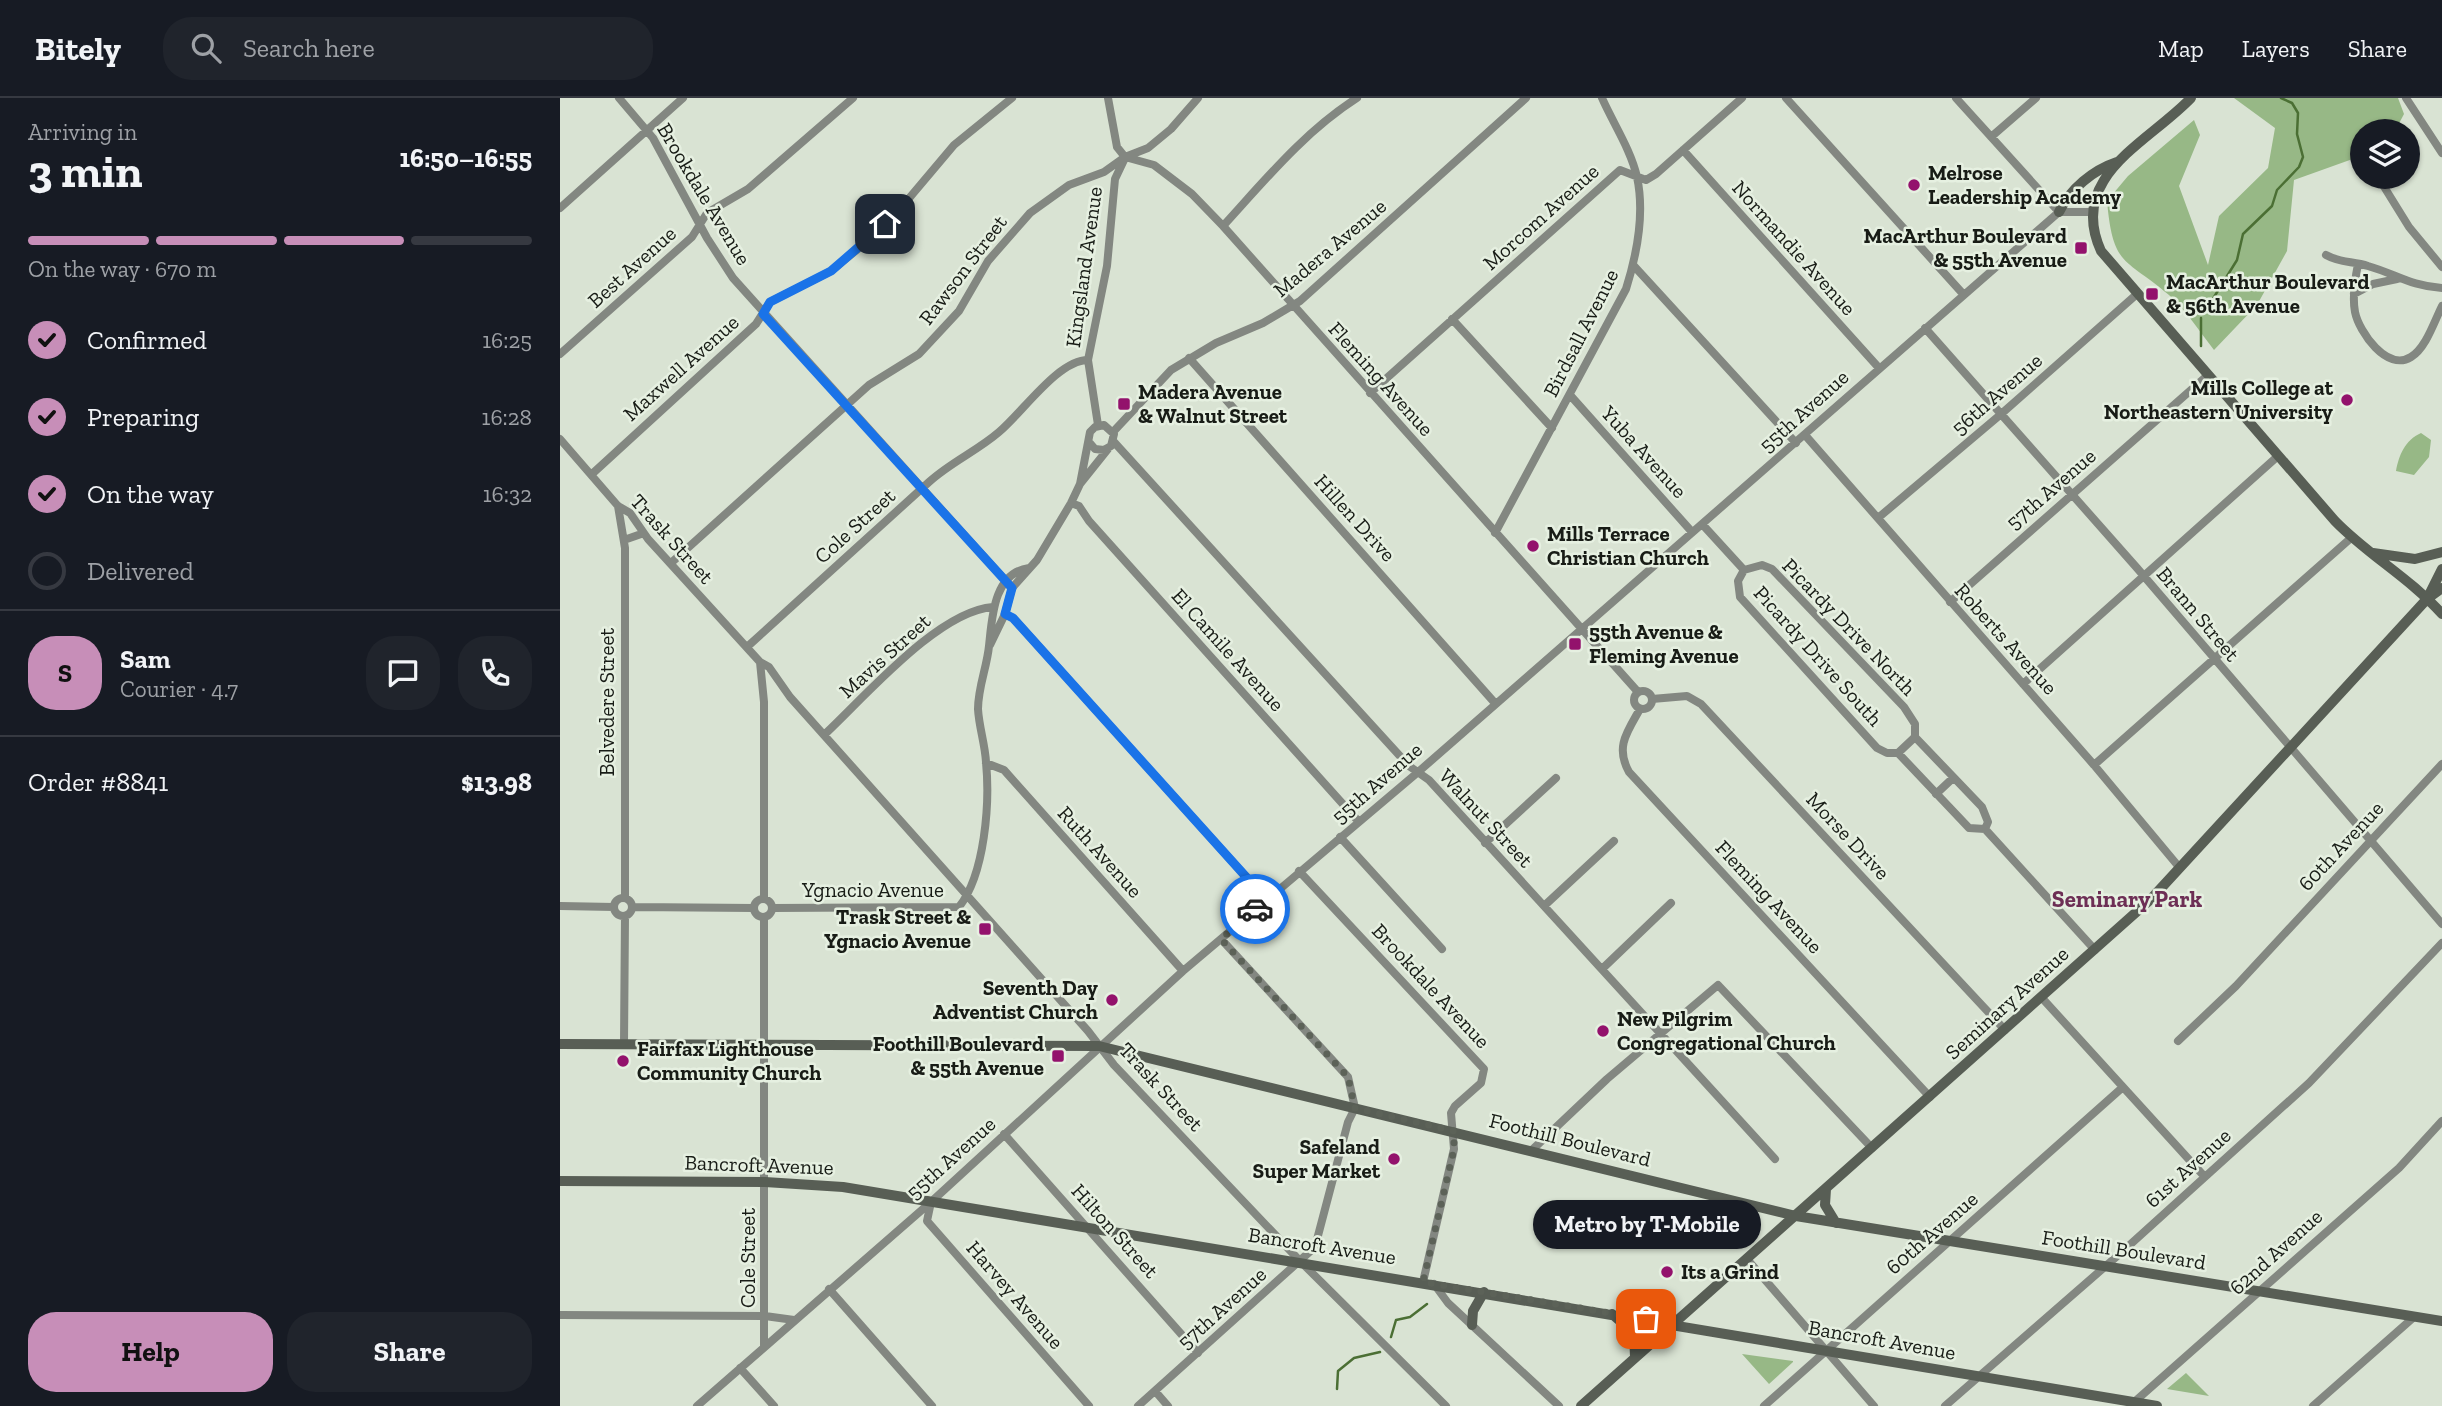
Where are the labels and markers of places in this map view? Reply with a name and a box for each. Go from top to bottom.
place label: Melrose Leadership Academy [1928,160,2121,209]
marker: Melrose Leadership Academy [1906,177,1922,193]
pin [855,194,915,254]
place label: MacArthur Boulevard & 55th Avenue [1864,223,2067,272]
marker: MacArthur Boulevard & 55th Avenue [2073,240,2089,256]
place label: MacArthur Boulevard & 56th Avenue [2166,269,2369,318]
marker: MacArthur Boulevard & 56th Avenue [2144,286,2160,302]
place label: Mills College at Northeastern University [2104,375,2334,424]
place label: Madera Avenue & Walnut Street [1138,379,1288,428]
marker: Mills College at Northeastern University [2339,392,2355,408]
marker: Madera Avenue & Walnut Street [1116,396,1132,412]
place label: Mills Terrace Christian Church [1547,521,1709,570]
marker: Mills Terrace Christian Church [1525,538,1541,554]
place label: 55th Avenue & Fleming Avenue [1589,619,1739,668]
marker: 55th Avenue & Fleming Avenue [1567,636,1583,652]
place label: Trask Street & Ygnacio Avenue [824,904,971,953]
marker: Trask Street & Ygnacio Avenue [977,921,993,937]
place label: Seventh Day Adventist Church [933,975,1098,1024]
marker: Seventh Day Adventist Church [1104,992,1120,1008]
place label: New Pilgrim Congregational Church [1617,1006,1836,1055]
marker: New Pilgrim Congregational Church [1595,1023,1611,1039]
place label: Foothill Boulevard & 55th Avenue [873,1031,1044,1080]
place label: Fairfax Lighthouse Community Church [637,1036,821,1085]
marker: Foothill Boulevard & 55th Avenue [1050,1048,1066,1064]
marker: Fairfax Lighthouse Community Church [615,1053,631,1069]
place label: Safeland Super Market [1253,1134,1381,1183]
marker: Safeland Super Market [1386,1151,1402,1167]
callout: Metro by T-Mobile [1532,1200,1760,1249]
place label: Its a Grind [1681,1259,1779,1284]
marker: Its a Grind [1659,1264,1675,1280]
pin [1616,1289,1676,1349]

